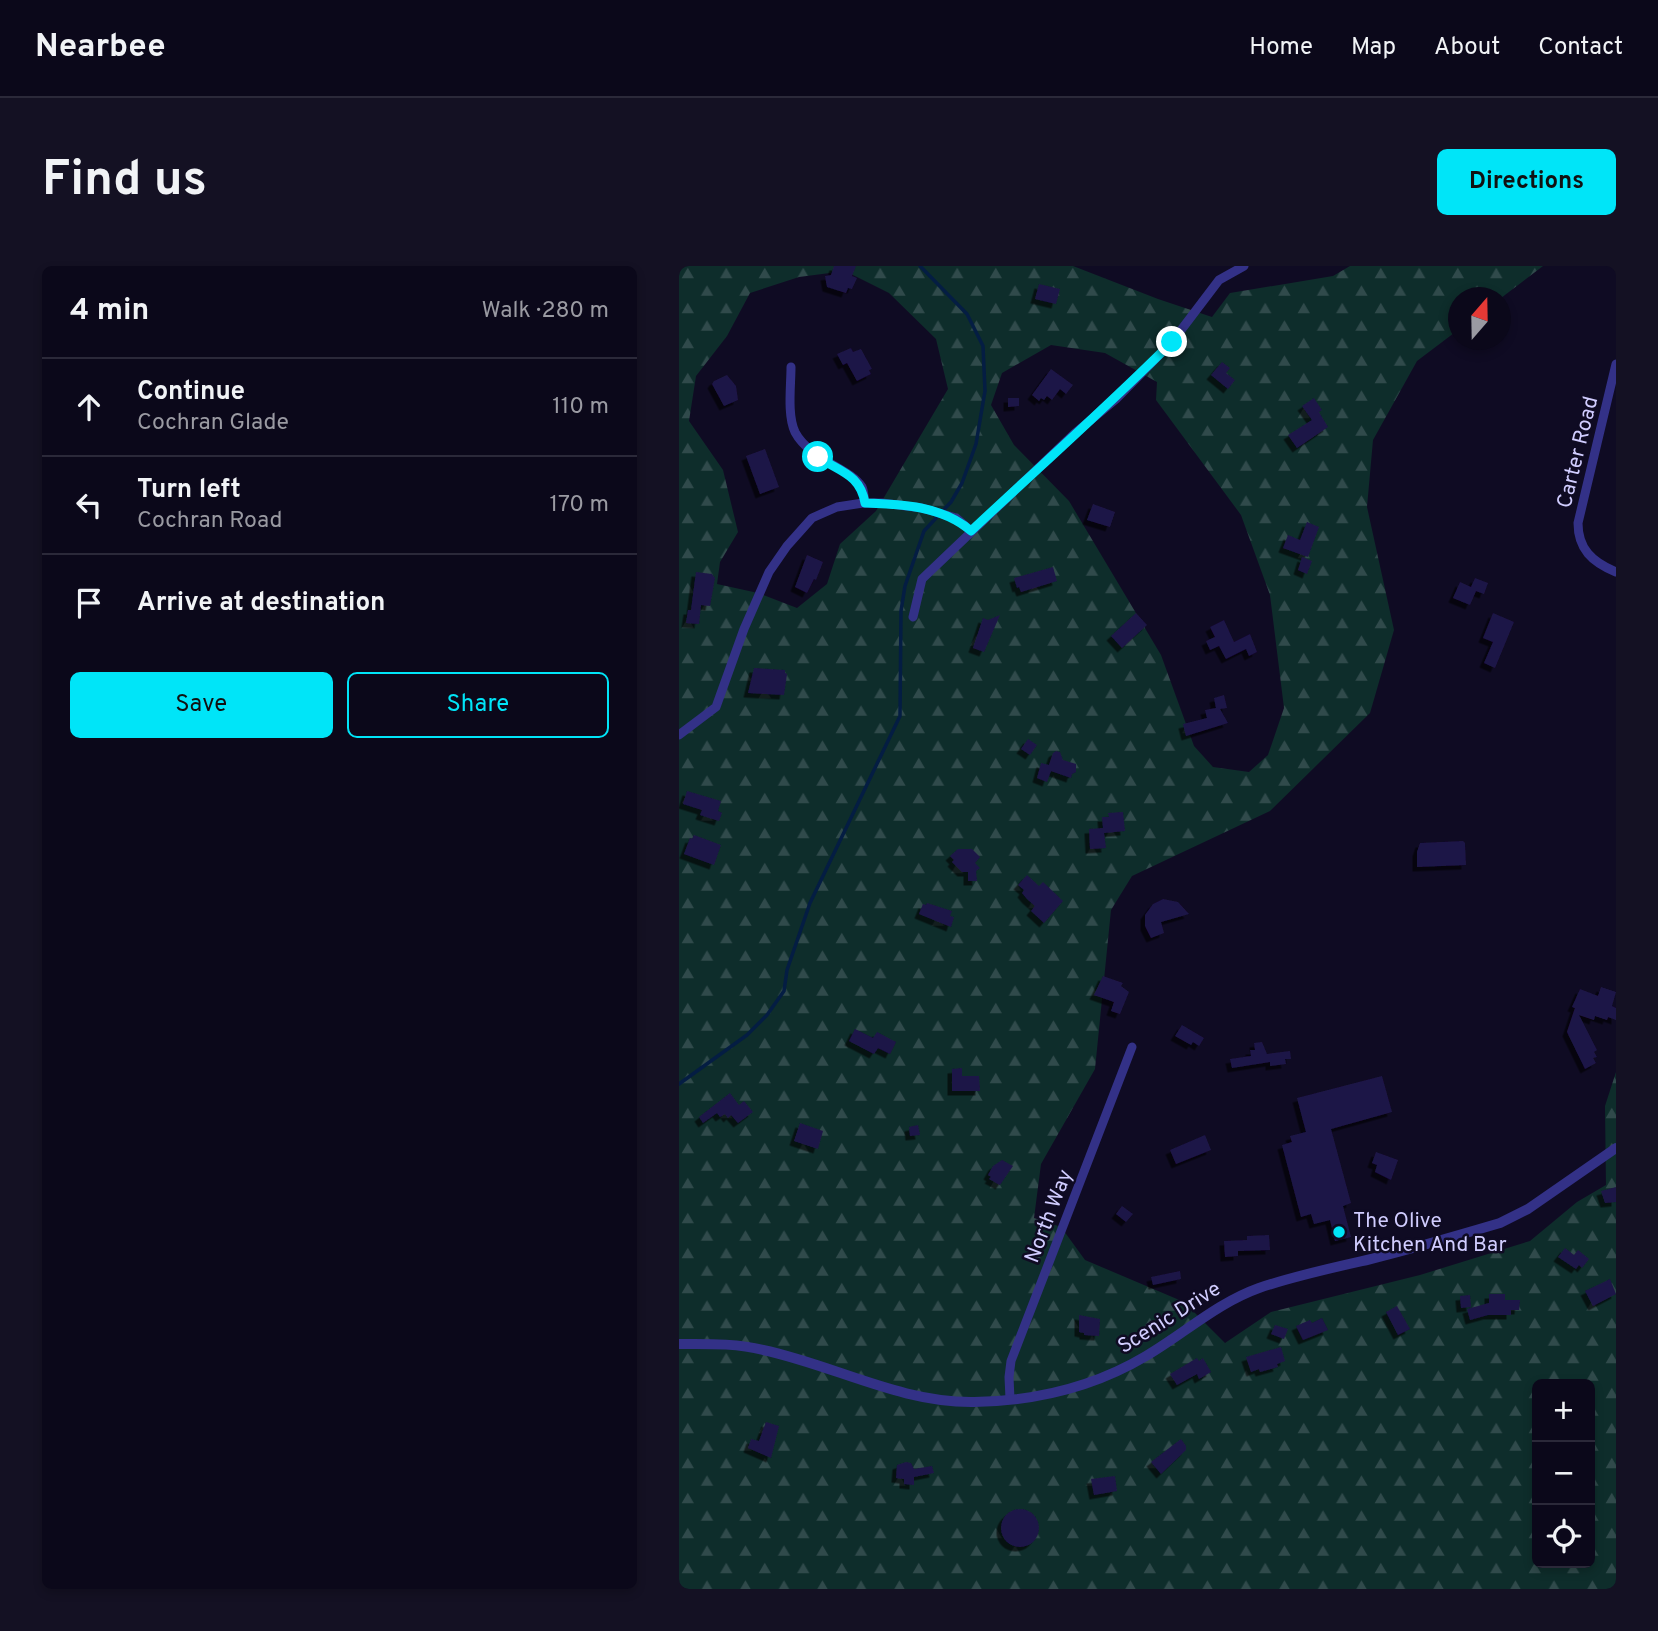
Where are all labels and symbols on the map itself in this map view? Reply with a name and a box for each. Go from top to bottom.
north arrow [1448,287,1511,350]
route end [1156,326,1187,357]
street label: Carter Road [1552,394,1605,511]
route start [802,441,833,472]
street label: North Way [1019,1166,1080,1267]
place label: The Olive Kitchen And Bar [1353,1208,1507,1259]
marker: The Olive Kitchen And Bar [1331,1224,1347,1240]
street label: Scenic Drive [1113,1276,1226,1361]

